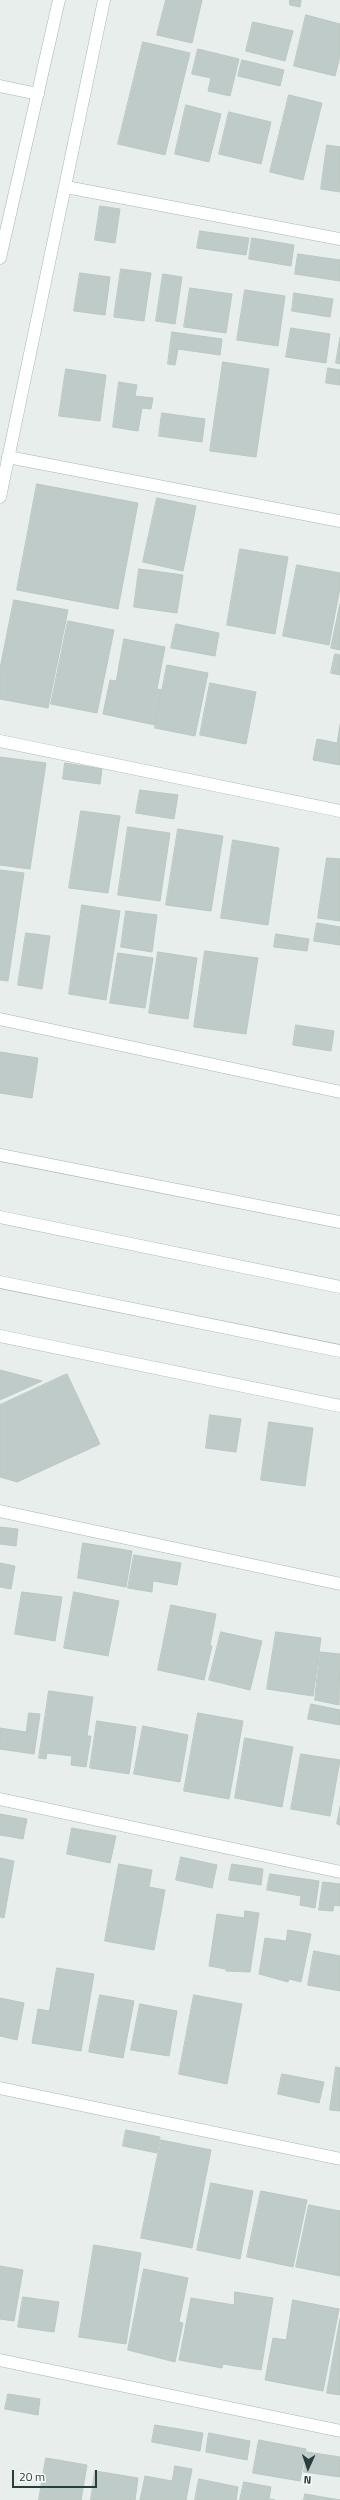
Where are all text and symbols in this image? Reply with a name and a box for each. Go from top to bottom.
north arrow [288,2448,328,2488]
scale bar [14,2462,99,2488]
text: 20 m [19,2467,45,2486]
text: N [303,2472,312,2488]

